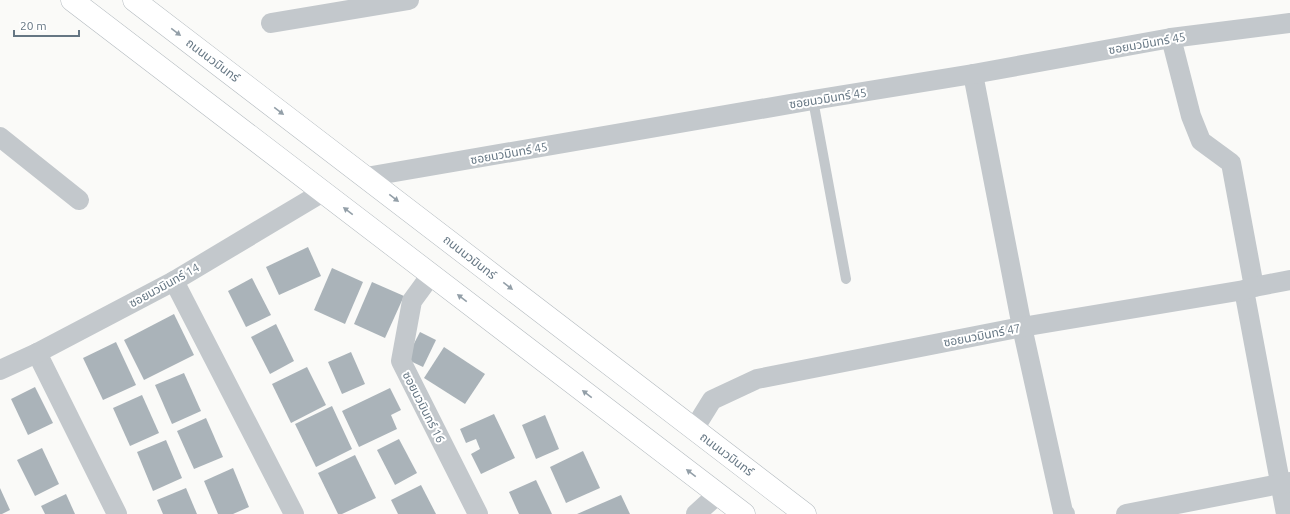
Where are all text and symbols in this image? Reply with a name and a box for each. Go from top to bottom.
scale bar [14,12,79,38]
text: 20 m [20,19,47,32]
one-way arrow [171,28,182,36]
street label: ซอยนวมินทร์ 45 [1107,30,1187,56]
street label: ถนนนวมินทร์ [184,36,243,85]
street label: ซอยนวมินทร์ 45 [788,85,868,111]
one-way arrow [274,107,285,115]
street label: ซอยนวมินทร์ 45 [469,140,549,166]
one-way arrow [388,194,399,203]
one-way arrow [342,207,353,215]
street label: ถนนนวมินทร์ [441,232,499,282]
street label: ซอยนวมินทร์ 14 [127,260,202,310]
one-way arrow [502,282,513,290]
one-way arrow [456,294,467,303]
street label: ซอยนวมินทร์ 47 [942,321,1022,349]
street label: ซอยนวมินทร์ 16 [400,369,448,445]
one-way arrow [582,390,593,399]
street label: ถนนนวมินทร์ [698,430,757,479]
one-way arrow [685,469,696,478]

